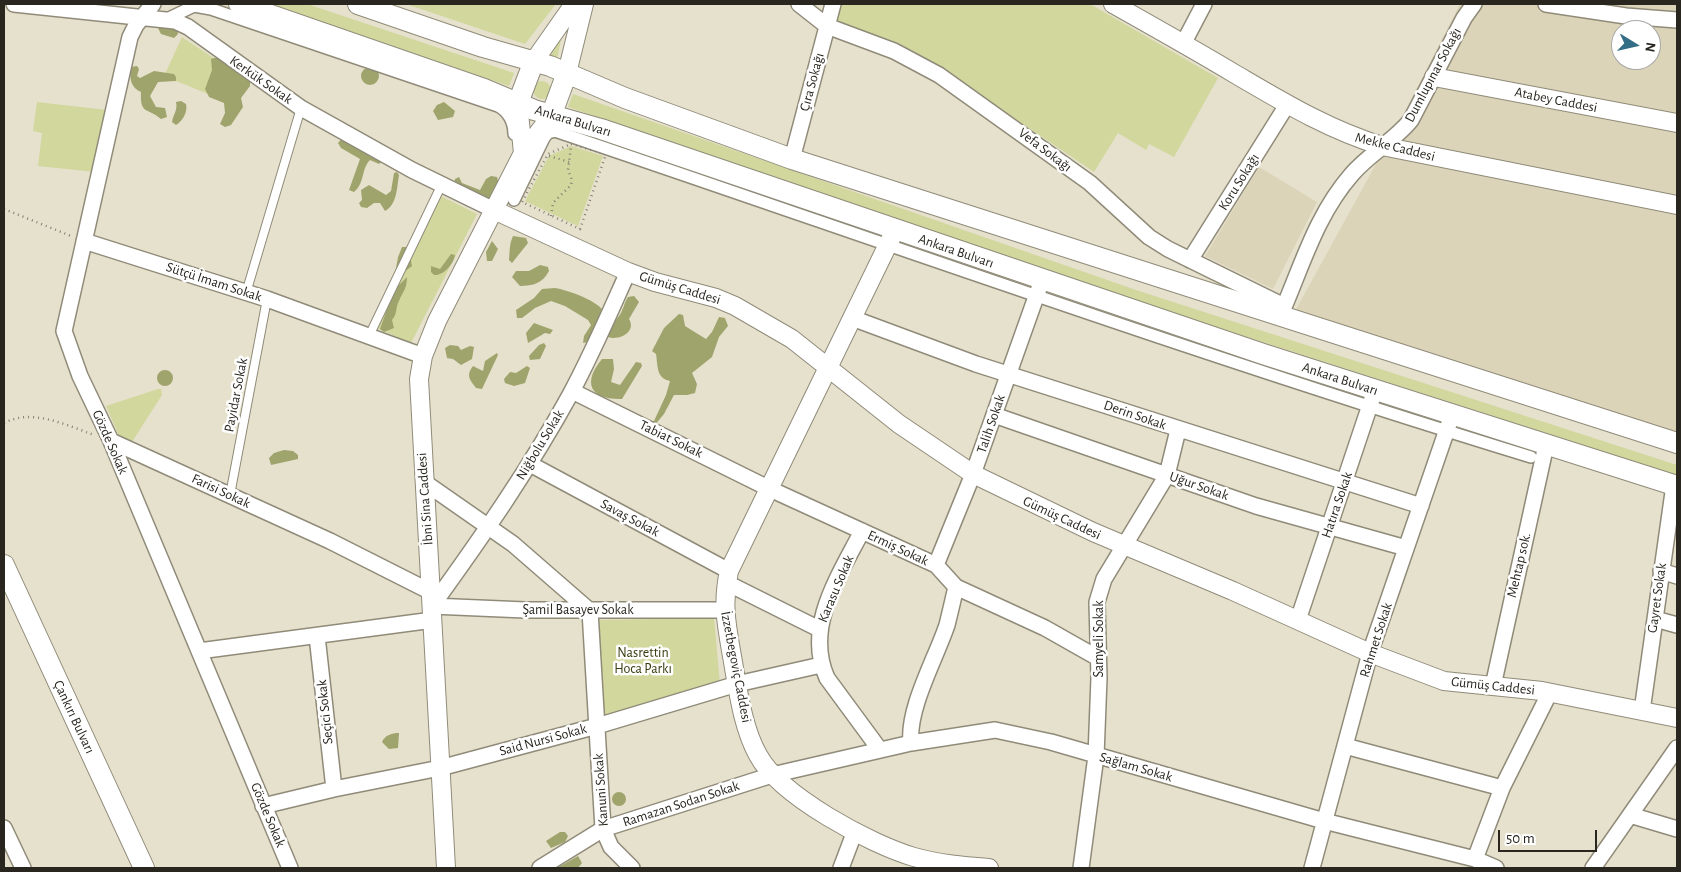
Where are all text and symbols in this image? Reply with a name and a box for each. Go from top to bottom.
north arrow [1611,20,1661,70]
street label: Dumlupınar Sokağı [1401,25,1465,125]
text: N [1642,41,1658,53]
street label: Çıra Sokağı [796,51,828,113]
street label: Kerkük Sokak [226,52,296,108]
street label: Atabey Caddesi [1513,84,1599,116]
street label: Ankara Bulvarı [533,101,613,141]
street label: Vefa Sokağı [1015,124,1075,176]
street label: Mekke Caddesi [1353,129,1437,165]
street label: Koru Sokağı [1215,150,1263,214]
street label: Ankara Bulvarı [916,230,996,272]
street label: Sütçü İmam Sokak [164,259,264,305]
street label: Gümüş Caddesi [637,268,723,308]
street label: Payidar Sokak [221,357,251,433]
street label: Ankara Bulvarı [1300,359,1380,399]
street label: Talih Sokak [973,392,1009,456]
street label: Derin Sokak [1101,396,1169,434]
street label: Gözde Sokak [88,407,132,477]
street label: Niğbolu Sokak [512,407,568,483]
street label: Tabiat Sokak [637,416,705,462]
street label: İbni Sina Caddesi [413,452,437,546]
street label: Uğur Sokak [1167,468,1231,504]
street label: Farisi Sokak [189,470,253,512]
street label: Hatıra Sokak [1318,470,1356,540]
street label: Gümüş Caddesi [1020,493,1104,543]
street label: Savaş Sokak [598,495,662,541]
street label: Ermiş Sokak [865,527,931,569]
street label: Mehtap sok. [1503,531,1535,599]
street label: Karasu Sokak [814,553,858,625]
street label: Gayret Sokak [1644,562,1670,634]
street label: Samyeli Sokak [1091,600,1107,678]
street label: Rahmet Sokak [1356,600,1396,680]
street label: Şamil Basayev Sokak [522,602,634,618]
street label: İzzetbegoviç Caddesi [717,610,755,724]
park label: Nasrettin Hoca Parkı [614,645,672,678]
street label: Gümüş Caddesi [1450,673,1536,699]
street label: Çankırı Bulvarı [50,678,98,756]
street label: Seçici Sokak [313,679,337,745]
street label: Said Nursi Sokak [497,720,589,760]
street label: Sağlam Sokak [1098,749,1174,785]
street label: Kanuni Sokak [590,753,612,827]
street label: Ramazan Sodan Sokak [621,777,741,831]
street label: Gözde Sokak [247,780,289,850]
scale bar [1501,820,1600,852]
text: 50 m [1506,831,1535,846]

